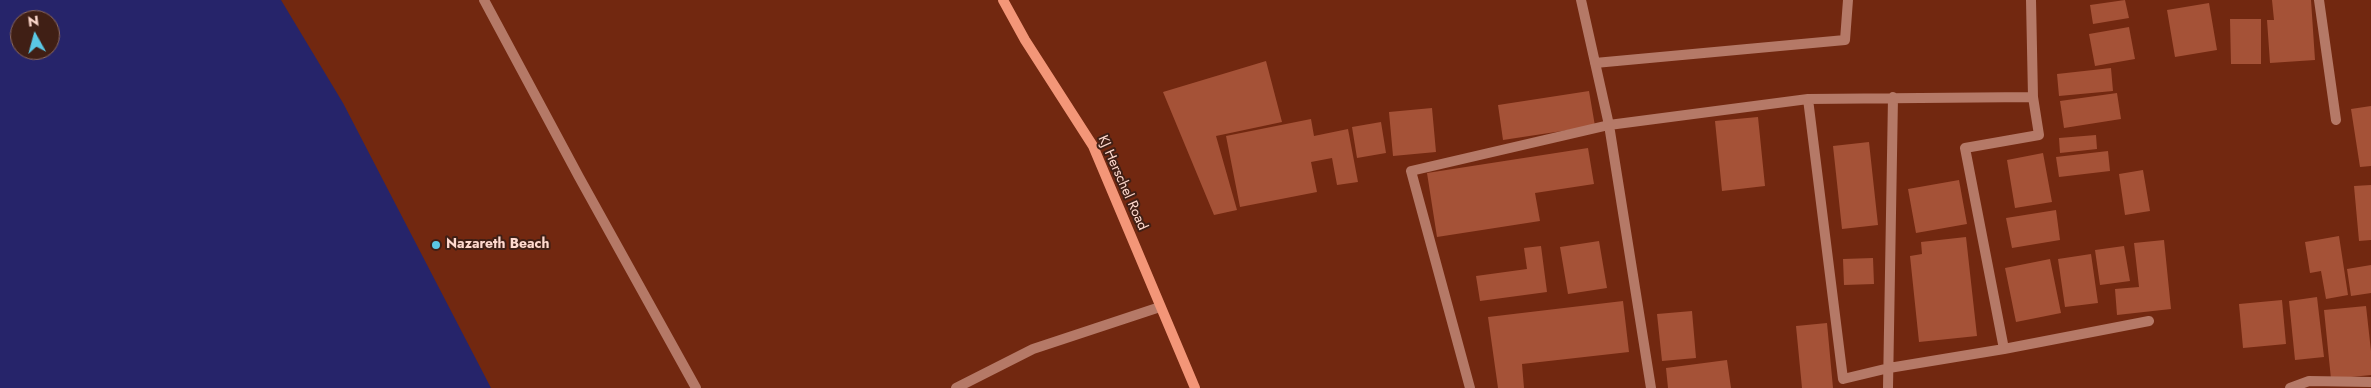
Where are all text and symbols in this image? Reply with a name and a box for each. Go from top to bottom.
north arrow [10,10,60,60]
text: N [27,11,40,32]
street label: KJ Herschel Road [1094,133,1150,233]
place label: Nazareth Beach [446,237,549,253]
marker: Nazareth Beach [430,239,442,251]

